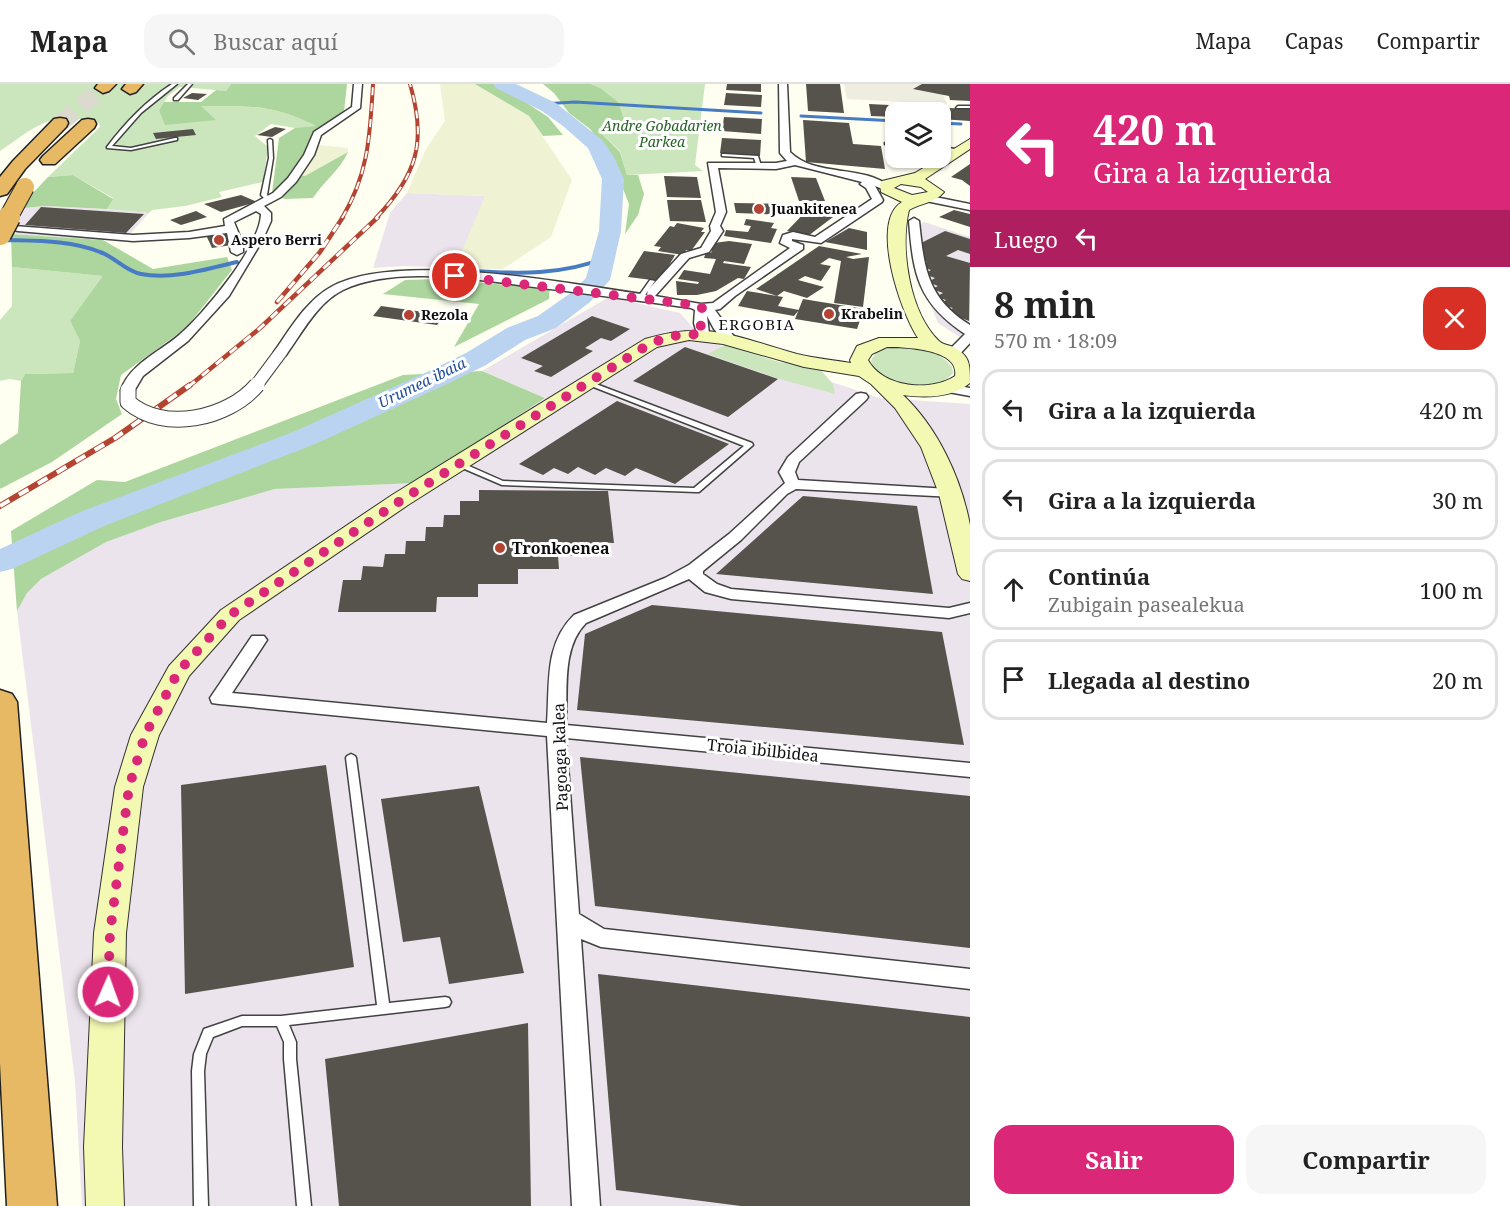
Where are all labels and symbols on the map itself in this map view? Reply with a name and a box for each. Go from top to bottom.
park label: Andre Gobadarien Parkea [601,116,722,151]
place label: Juankitenea [770,199,857,218]
marker: Juankitenea [752,202,766,216]
place label: Aspero Berri [231,230,322,249]
marker: Aspero Berri [212,233,226,247]
pin [429,250,480,301]
place label: Krabelin [841,304,903,323]
place label: Rezola [421,305,468,324]
marker: Krabelin [822,307,836,321]
marker: Rezola [402,308,416,322]
district label: ERGOBIA [718,314,796,334]
water label: Urumea ibaia [374,352,469,412]
place label: Tronkoenea [512,537,610,559]
marker: Tronkoenea [493,541,507,555]
street label: Pagoaga kalea [547,703,573,811]
street label: Troia ibilbidea [706,733,820,767]
position arrow [76,960,140,1024]

